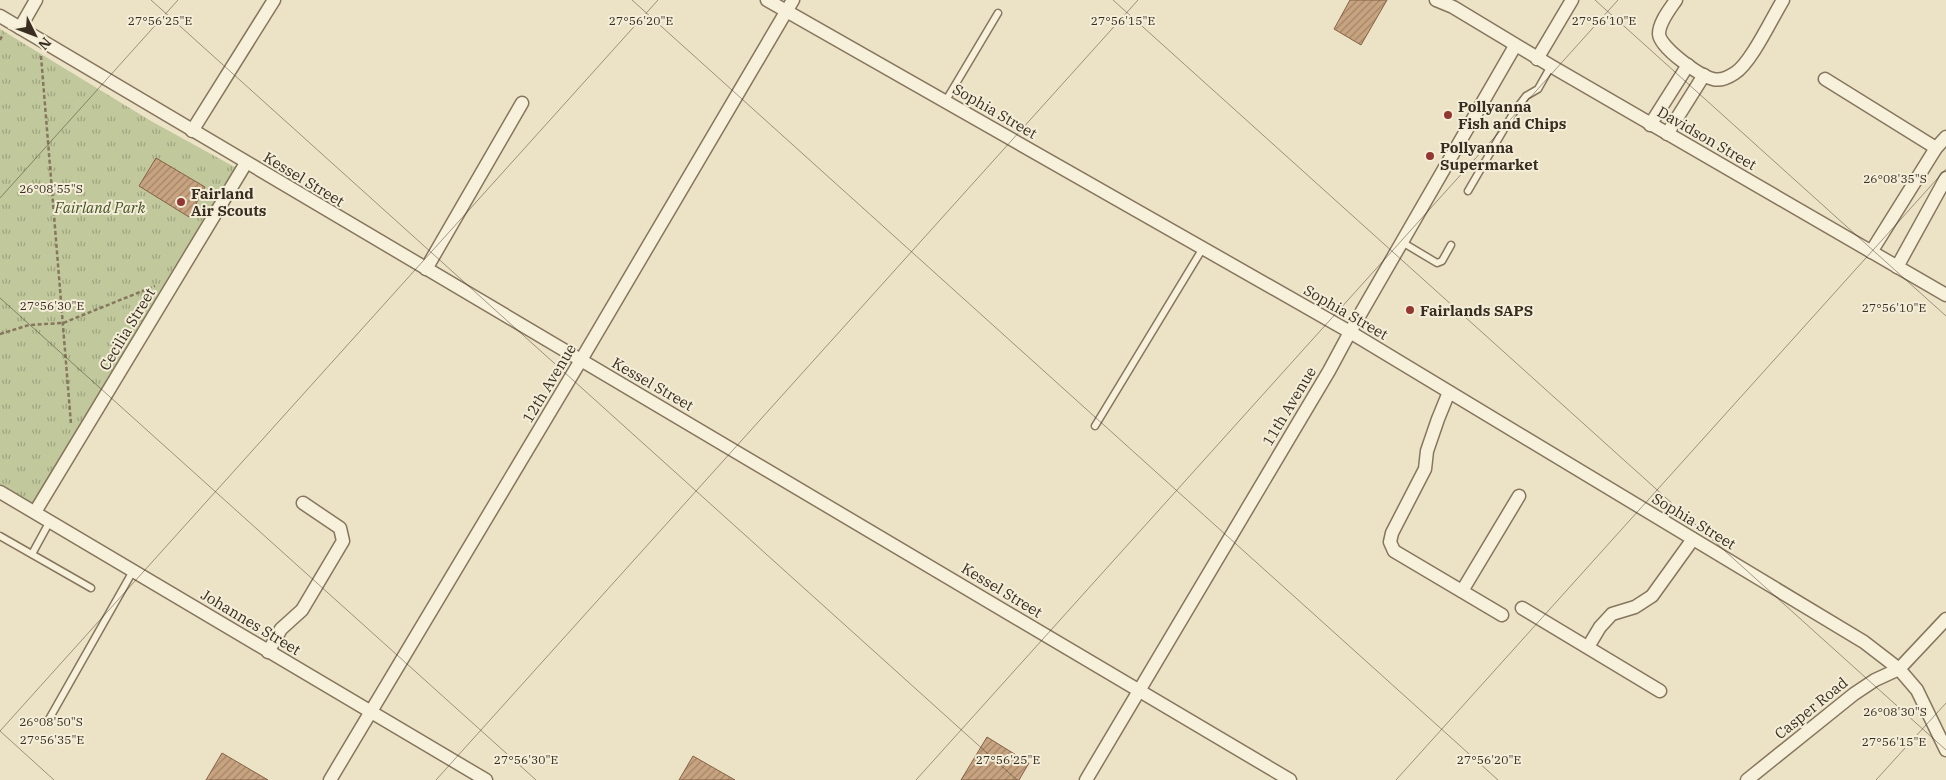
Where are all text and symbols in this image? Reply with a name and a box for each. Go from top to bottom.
north arrow [10,10,60,60]
text: 27°56'25"E [128,13,192,28]
text: 27°56'20"E [609,13,673,28]
text: 27°56'15"E [1091,13,1155,28]
text: 27°56'10"E [1572,13,1636,28]
text: N [34,34,55,54]
street label: Sophia Street [949,79,1041,143]
place label: Pollyanna Fish and Chips [1458,97,1566,133]
street label: Davidson Street [1654,102,1760,174]
marker: Pollyanna Fish and Chips [1442,109,1454,121]
place label: Pollyanna Supermarket [1440,138,1539,174]
street label: Kessel Street [260,147,348,211]
marker: Pollyanna Supermarket [1424,150,1436,162]
text: 26°08'35"S [1863,171,1927,186]
text: 26°08'55"S [19,181,83,196]
place label: Fairland Air Scouts [191,184,266,220]
marker: Fairland Air Scouts [175,196,187,208]
park label: Fairland Park [54,198,145,217]
street label: Sophia Street [1300,280,1392,344]
street label: Cecilia Street [95,284,159,374]
text: 27°56'30"E [20,298,84,313]
text: 27°56'10"E [1862,300,1926,315]
place label: Fairlands SAPS [1420,301,1533,320]
marker: Fairlands SAPS [1404,304,1416,316]
street label: 12th Avenue [518,340,580,426]
street label: Kessel Street [609,353,697,415]
street label: 11th Avenue [1258,363,1320,449]
street label: Sophia Street [1649,489,1739,553]
street label: Kessel Street [958,558,1046,622]
street label: Johannes Street [198,585,304,659]
street label: Casper Road [1771,673,1851,743]
text: 26°08'30"S [1863,704,1927,719]
text: 26°08'50"S [19,714,83,729]
text: 27°56'35"E [20,732,84,747]
text: 27°56'15"E [1862,734,1926,749]
text: 27°56'30"E [494,752,558,767]
text: 27°56'25"E [976,752,1040,767]
text: 27°56'20"E [1457,752,1521,767]

